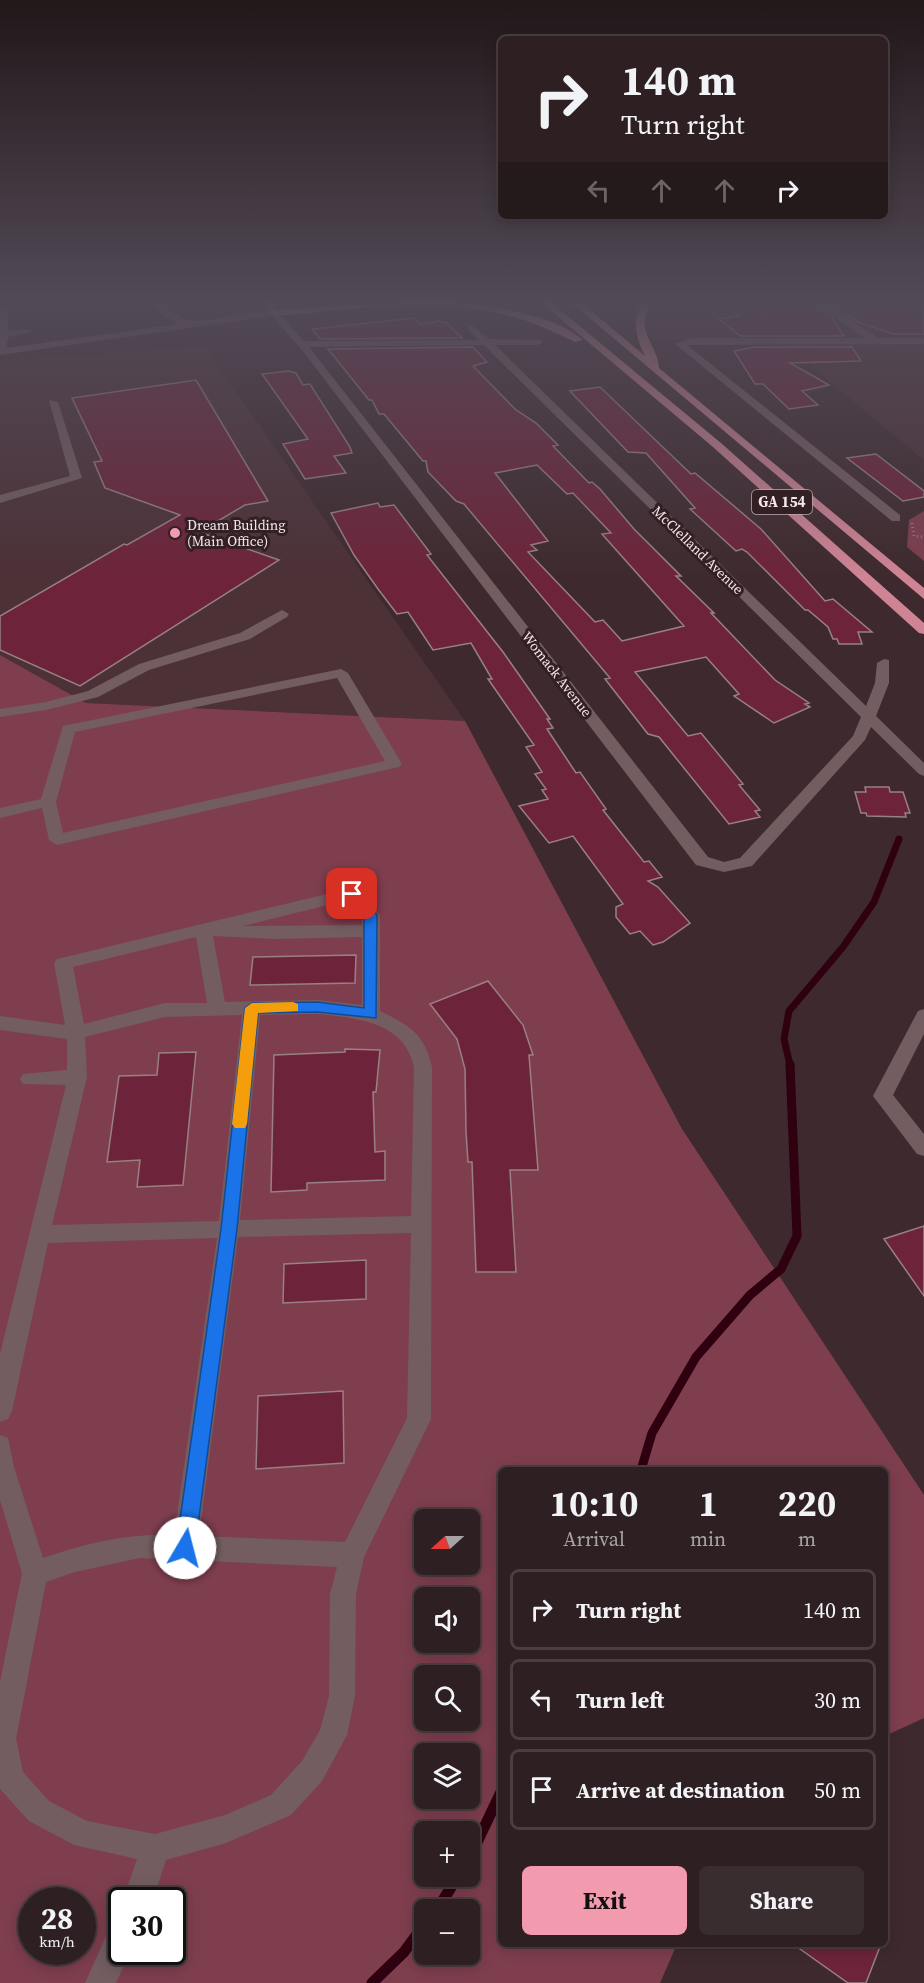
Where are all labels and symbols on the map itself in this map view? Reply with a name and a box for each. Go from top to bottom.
road number: GA 154 [752,490,812,514]
street label: McClelland Avenue [648,501,748,599]
place label: Dream Building (Main Office) [187,515,286,551]
marker: Dream Building (Main Office) [168,526,182,540]
street label: Womack Avenue [517,627,597,721]
pin [326,868,377,919]
north arrow [414,1509,480,1575]
position arrow [153,1516,217,1580]
speed limit sign: 30 [108,1887,186,1965]

